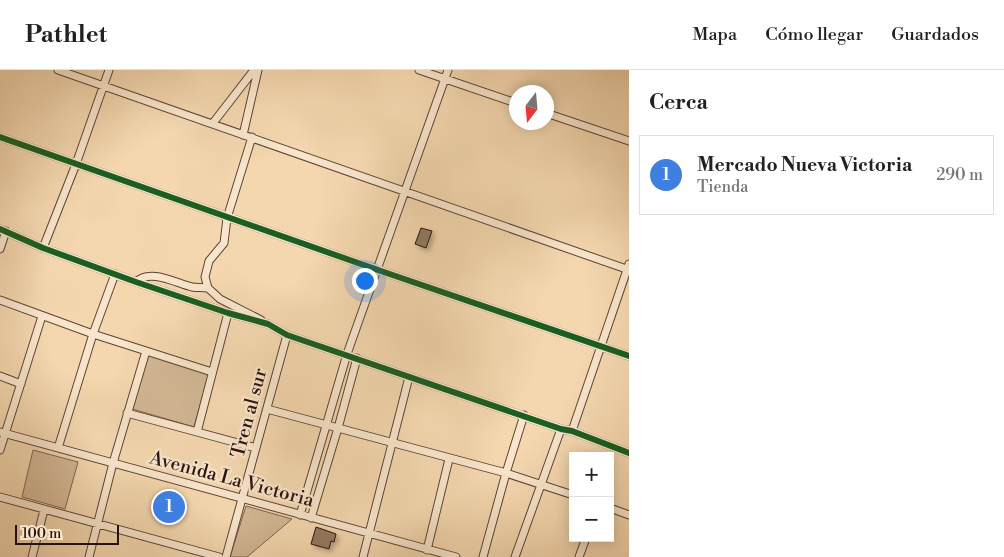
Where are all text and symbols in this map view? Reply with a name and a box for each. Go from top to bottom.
text: Pathlet [25,20,107,50]
text: Mapa [693,23,737,46]
text: Cómo llegar [765,23,863,46]
text: Guardados [891,23,979,46]
north arrow [509,85,554,130]
text: Cerca [649,90,708,116]
text: Mercado Nueva Victoria [697,153,912,177]
text: 1 [662,165,670,185]
text: 290 m [936,165,983,185]
text: Tienda [697,177,748,197]
your location [352,268,378,294]
street label: Tren al sur [226,365,272,461]
street label: Avenida La Victoria [146,445,317,513]
map controls [569,452,614,542]
button: + [569,452,614,497]
pin: 1 [153,488,185,526]
button: − [569,497,614,542]
scale bar [15,522,119,545]
text: 100 m [22,525,61,543]

